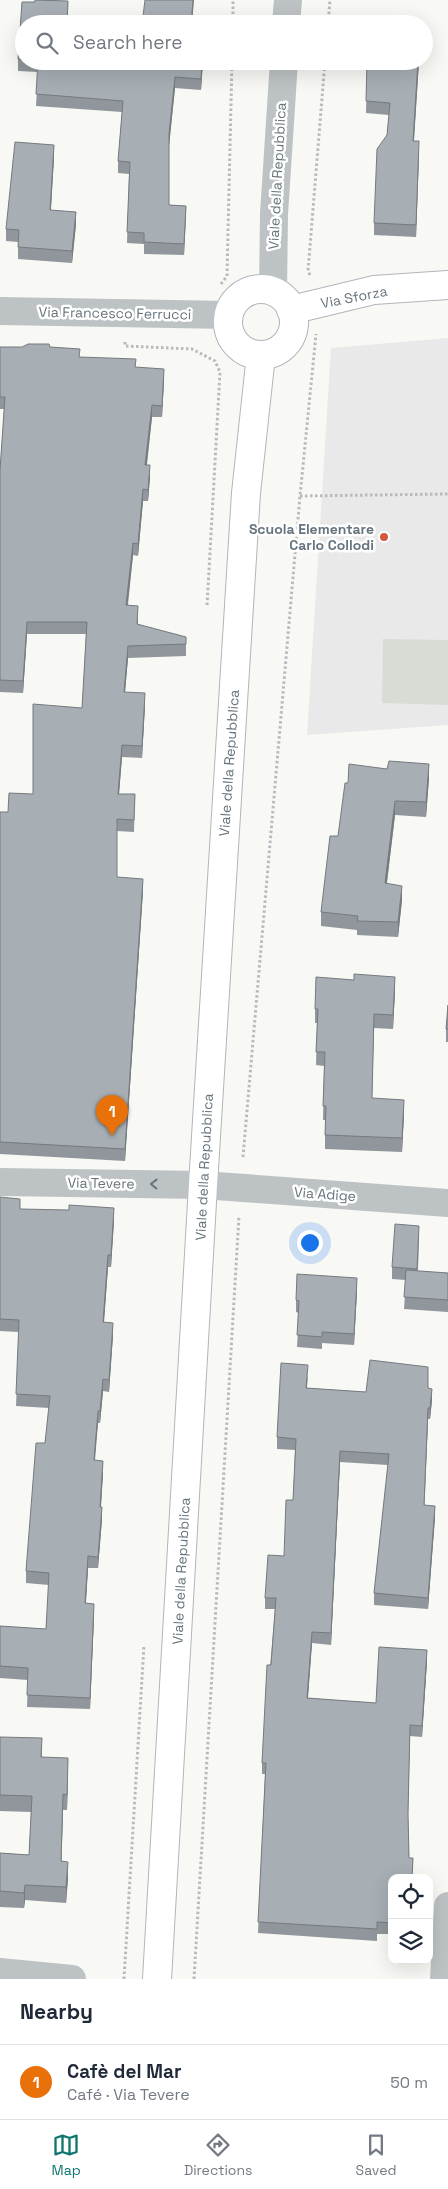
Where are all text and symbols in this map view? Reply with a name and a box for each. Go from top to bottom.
search box [15,15,433,70]
icon: search [33,29,61,57]
text: Search here [73,30,183,55]
street label: Viale della Repubblica [264,102,290,250]
street label: Via Sforza [319,282,389,312]
street label: Via Francesco Ferrucci [39,303,191,323]
place label: Scuola Elementare Carlo Collodi [249,520,374,554]
marker: Scuola Elementare Carlo Collodi [378,531,390,543]
street label: Viale della Repubblica [215,689,243,837]
street label: Viale della Repubblica [191,1093,217,1241]
pin: 1 [96,1095,128,1136]
street label: Via Tevere [67,1173,135,1193]
one-way arrow [150,1179,158,1189]
street label: Via Adige [293,1183,357,1205]
your location [297,1230,323,1256]
street label: Viale della Repubblica [168,1497,194,1645]
map controls [388,1874,433,1964]
button: locate [388,1874,433,1919]
button: layers [388,1919,433,1964]
text: Nearby [20,1998,93,2025]
text: Cafè del Mar [67,2059,182,2084]
text: 1 [32,2072,40,2093]
text: 50 m [390,2072,428,2093]
text: Café · Via Tevere [67,2084,190,2105]
tab: Map [52,2131,81,2179]
tab: Directions [184,2131,252,2179]
tab: Saved [356,2131,396,2179]

